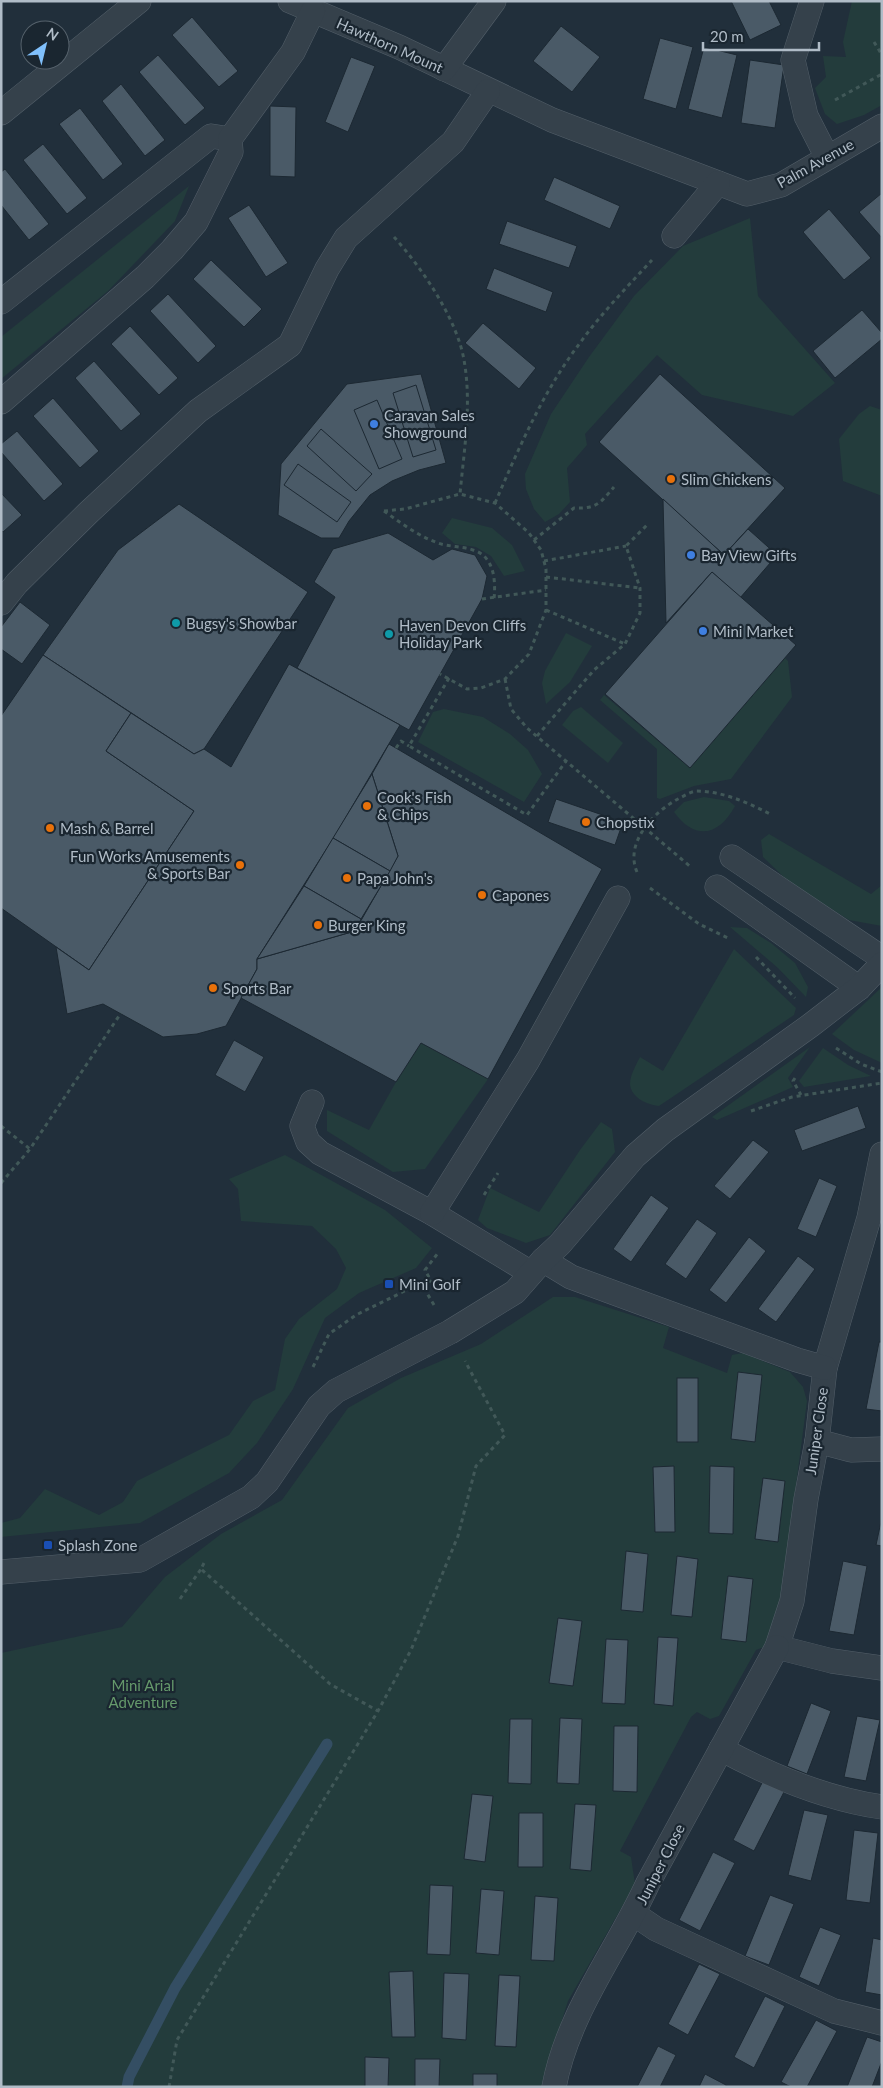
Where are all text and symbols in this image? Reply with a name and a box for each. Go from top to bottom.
street label: Hawthorn Mount [334,13,447,77]
north arrow [20,20,70,70]
scale bar [703,20,819,52]
text: N [43,24,62,44]
text: 20 m [710,27,744,45]
street label: Palm Avenue [773,134,857,192]
place label: Caravan Sales Showground [384,406,475,441]
marker: Caravan Sales Showground [368,418,380,430]
place label: Slim Chickens [681,470,771,488]
marker: Slim Chickens [665,473,677,485]
place label: Bay View Gifts [701,546,797,564]
marker: Bay View Gifts [685,549,697,561]
place label: Bugsy's Showbar [186,614,297,632]
place label: Haven Devon Cliffs Holiday Park [399,616,526,651]
marker: Bugsy's Showbar [170,617,182,629]
place label: Mini Market [713,622,794,640]
marker: Mini Market [697,625,709,637]
marker: Haven Devon Cliffs Holiday Park [383,628,395,640]
place label: Cook's Fish & Chips [377,788,452,823]
marker: Cook's Fish & Chips [361,800,373,812]
place label: Chopstix [596,813,655,831]
marker: Chopstix [580,816,592,828]
place label: Mash & Barrel [60,819,154,837]
marker: Mash & Barrel [44,822,56,834]
place label: Fun Works Amusements & Sports Bar [70,847,231,882]
marker: Fun Works Amusements & Sports Bar [234,859,246,871]
place label: Papa John's [357,869,433,887]
marker: Papa John's [341,872,353,884]
place label: Capones [492,886,549,904]
marker: Capones [476,889,488,901]
place label: Burger King [328,916,406,934]
marker: Burger King [312,919,324,931]
place label: Sports Bar [223,979,292,997]
marker: Sports Bar [207,982,219,994]
place label: Mini Golf [399,1275,461,1293]
marker: Mini Golf [383,1278,395,1290]
street label: Juniper Close [801,1386,831,1476]
place label: Splash Zone [58,1536,138,1554]
marker: Splash Zone [42,1539,54,1551]
park label: Mini Arial Adventure [109,1676,178,1711]
street label: Juniper Close [632,1821,688,1907]

